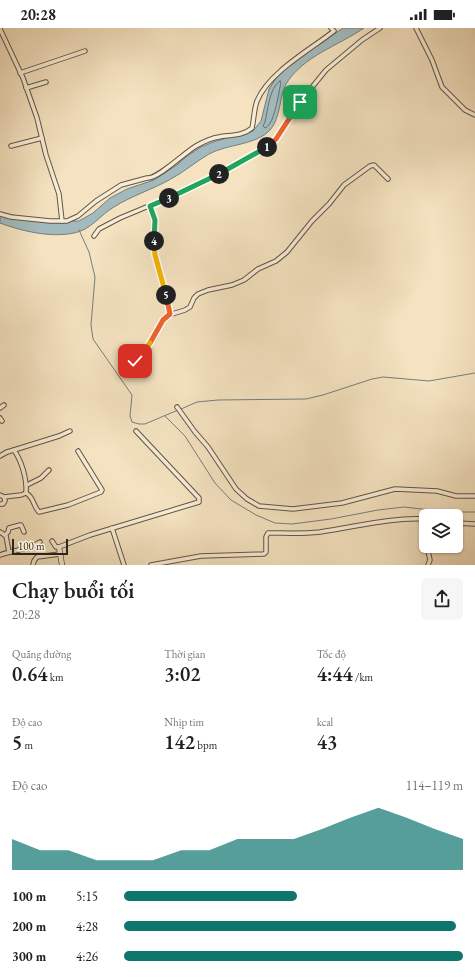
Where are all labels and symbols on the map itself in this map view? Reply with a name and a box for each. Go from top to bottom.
pin [283,85,317,119]
pin: 1 [257,137,277,157]
pin: 2 [209,164,229,184]
pin: 3 [159,188,179,208]
pin: 4 [144,231,164,251]
pin: 5 [156,285,176,305]
pin [118,344,152,378]
scale bar [12,537,68,556]

